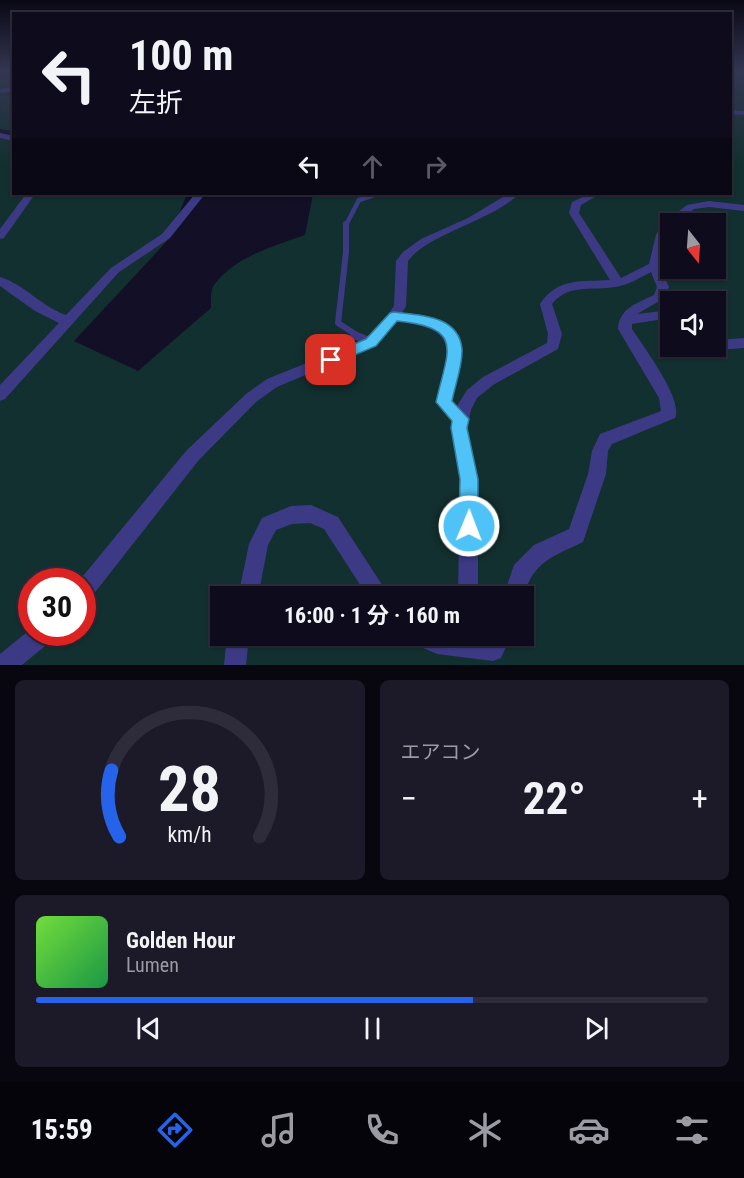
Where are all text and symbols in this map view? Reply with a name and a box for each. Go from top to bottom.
text: 100 m [129,31,234,80]
icon: left [30,36,108,114]
text: 左折 [129,87,183,119]
icon: left [293,150,326,183]
icon: ahead [356,150,389,183]
icon: right [419,150,452,183]
north arrow [660,213,726,279]
map controls [660,213,726,357]
button: sound [660,291,726,357]
pin [305,334,356,385]
icon: arrive [314,343,347,376]
position arrow [437,494,501,558]
speed limit sign: 30 [18,568,96,646]
text: 16:00 · 1 分 · 160 m [284,603,460,628]
text: エアコン [401,740,481,764]
text: 28 [158,753,221,826]
text: 22° [523,772,586,825]
text: − [401,779,417,818]
text: + [692,779,708,818]
text: km/h [168,822,212,847]
text: Golden Hour [126,928,235,953]
text: Lumen [126,953,179,977]
icon: previous [132,1012,165,1045]
icon: pause [356,1012,389,1045]
icon: next [580,1012,613,1045]
icon: directions [154,1109,196,1151]
icon: music [258,1109,300,1151]
icon: phone [361,1109,403,1151]
icon: climate [464,1109,506,1151]
icon: car [568,1109,610,1151]
icon: filters [671,1109,713,1151]
text: 15:59 [31,1114,93,1146]

